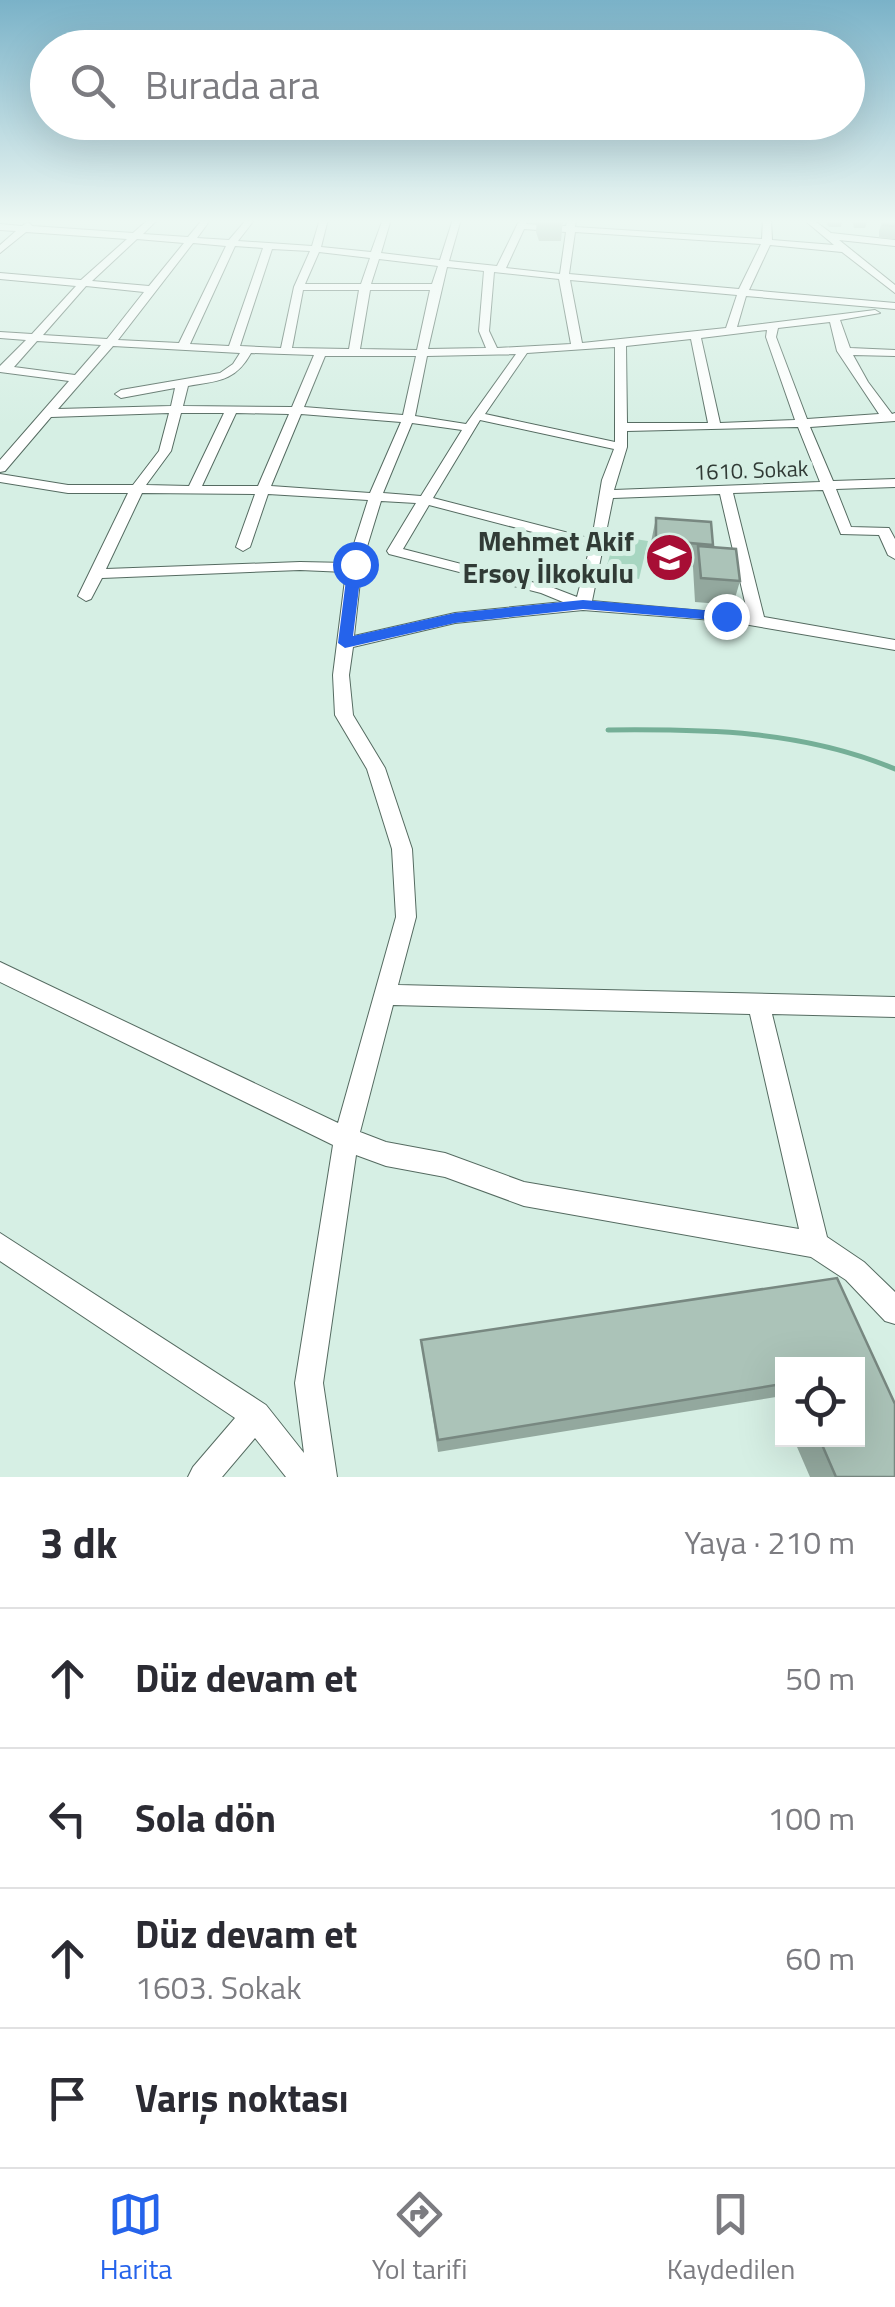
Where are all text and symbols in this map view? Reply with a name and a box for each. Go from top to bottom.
search box [30,30,865,140]
text: Burada ara [145,56,320,114]
icon: search [65,58,120,113]
street label: 1610. Sokak [693,451,809,489]
place label: Mehmet Akif Ersoy İlkokulu [462,519,634,594]
school or university icon: Mehmet Akif Ersoy İlkokulu [643,531,695,583]
route start [333,542,379,588]
route end [704,594,750,640]
map controls [775,1357,865,1447]
button: locate [775,1357,865,1447]
text: 3 dk [40,1510,117,1574]
text: Yaya · 210 m [684,1518,855,1566]
text: Düz devam et [135,1649,357,1707]
icon: ahead [40,1651,95,1706]
text: 50 m [785,1654,855,1702]
text: Sola dön [135,1789,276,1847]
icon: left [40,1791,95,1846]
text: 100 m [767,1794,855,1842]
text: Düz devam et [135,1905,357,1963]
icon: ahead [40,1931,95,1986]
text: 60 m [785,1934,855,1982]
text: 1603. Sokak [135,1963,301,2011]
text: Varış noktası [135,2069,349,2127]
icon: arrive [40,2071,95,2126]
tab: Harita [100,2187,172,2290]
tab: Yol tarifi [372,2187,467,2290]
tab: Kaydedilen [667,2187,795,2290]

